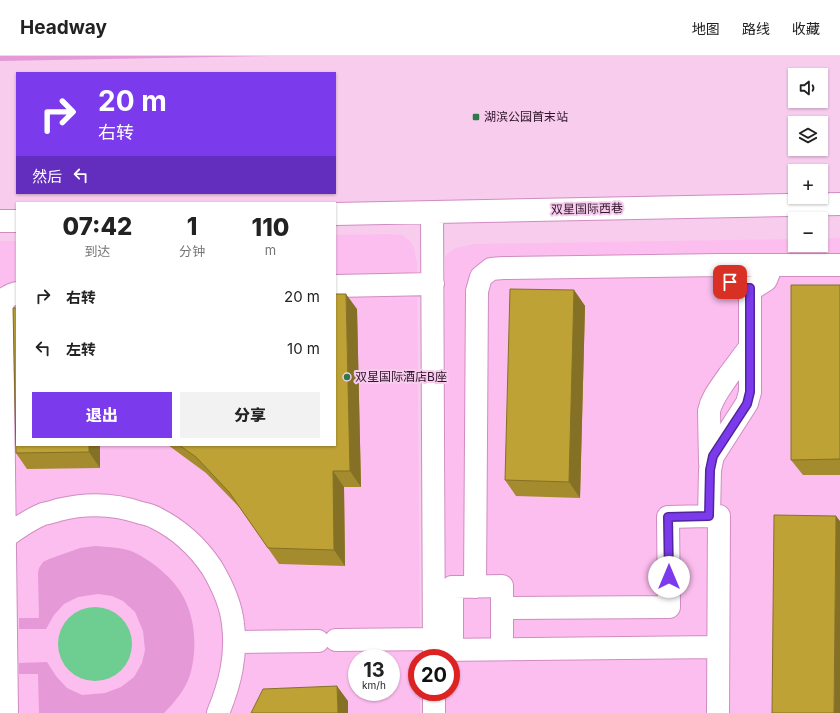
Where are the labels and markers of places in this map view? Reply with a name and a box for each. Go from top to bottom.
place label: 湖滨公园首末站 [484,109,568,124]
marker: 湖滨公园首末站 [471,112,481,122]
pin [713,265,747,299]
place label: 双星国际酒店B座 [355,369,447,384]
marker: 双星国际酒店B座 [342,372,352,382]

